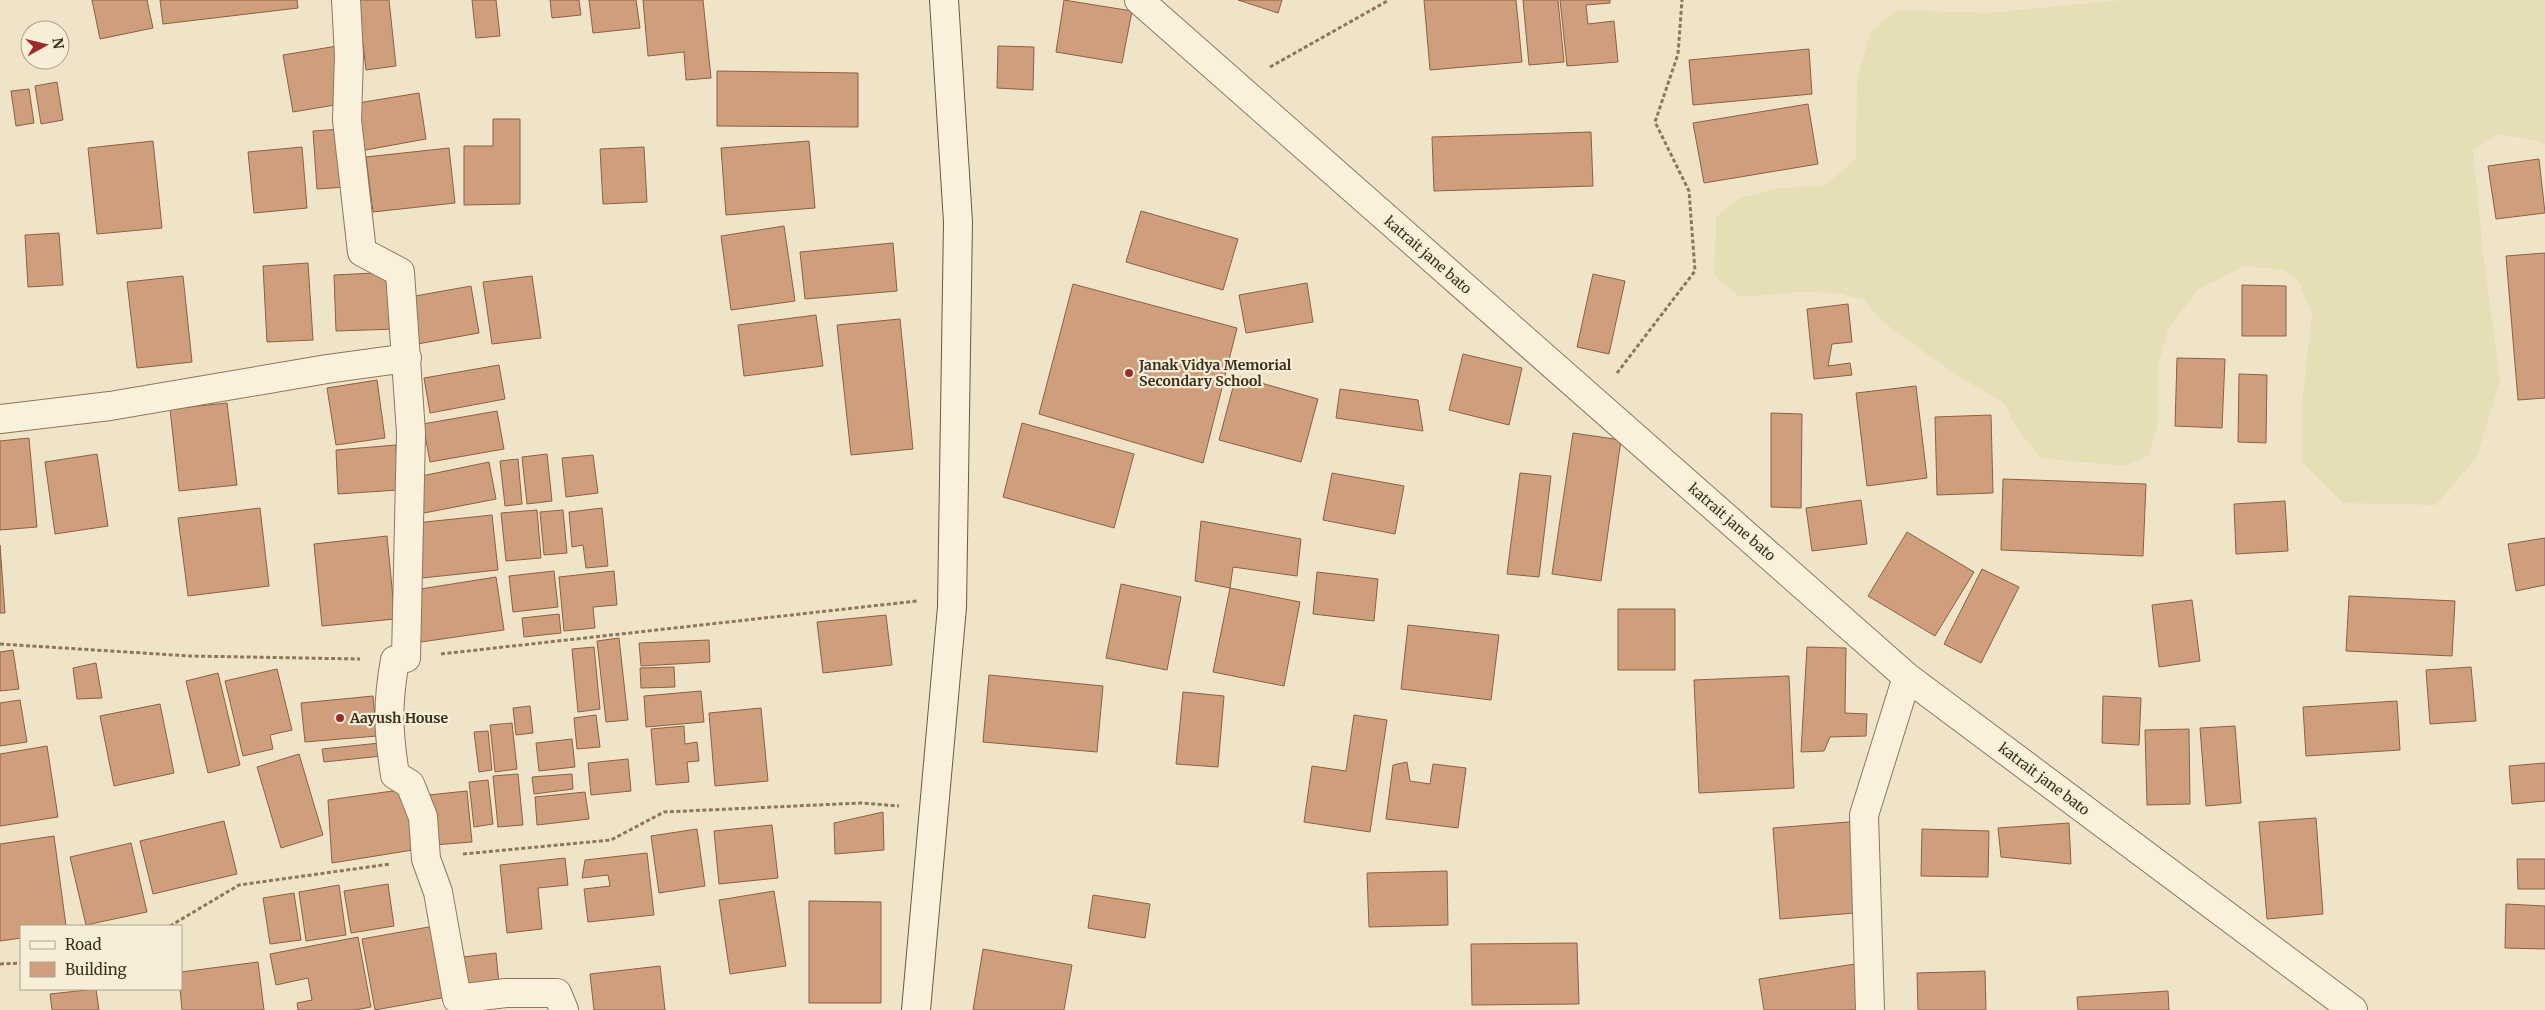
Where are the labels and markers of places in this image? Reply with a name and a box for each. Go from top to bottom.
place label: Janak Vidya Memorial Secondary School [1138,356,1292,390]
marker: Janak Vidya Memorial Secondary School [1123,367,1135,379]
place label: Aayush House [349,709,449,727]
marker: Aayush House [334,712,346,724]

